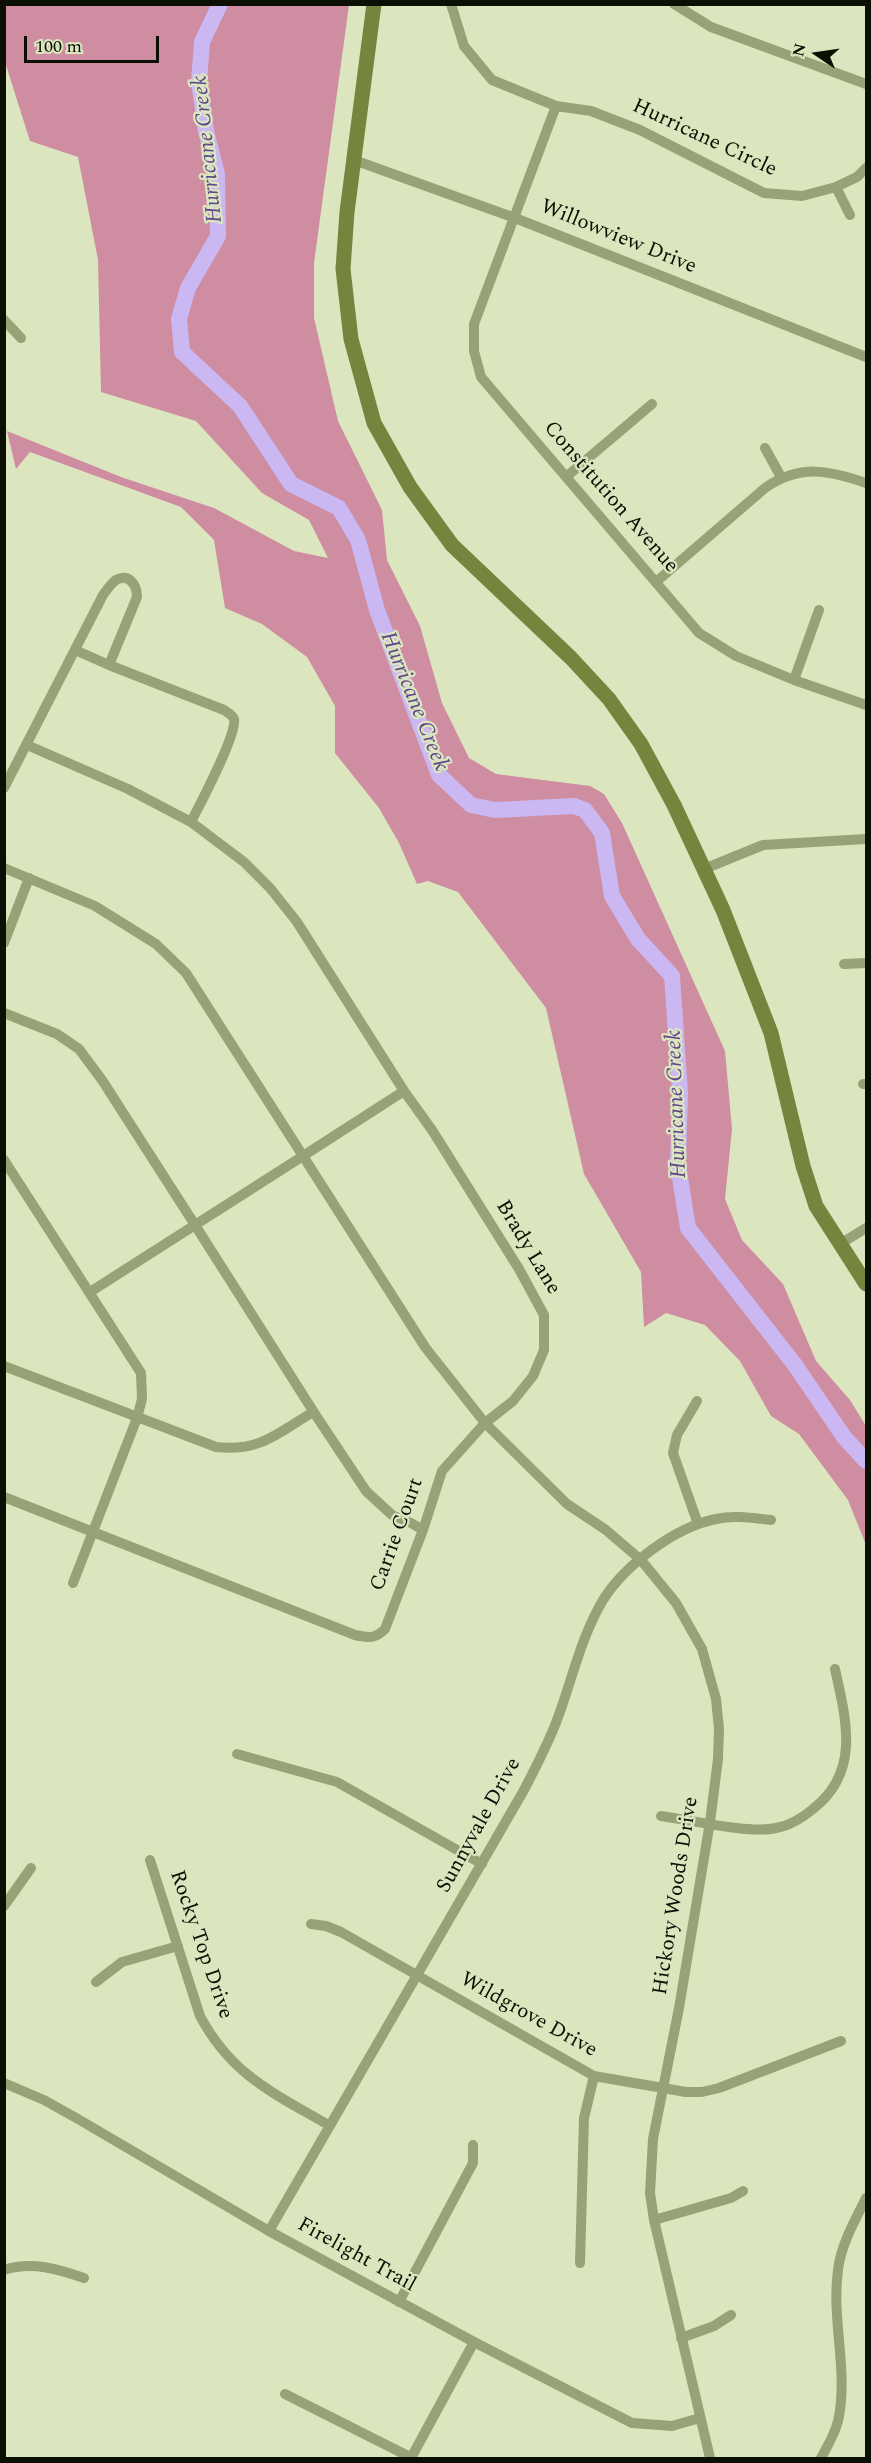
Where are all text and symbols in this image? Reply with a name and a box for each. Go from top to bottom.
scale bar [27,24,162,62]
north arrow [787,24,847,84]
text: 100 m [35,33,82,60]
text: N [786,41,813,59]
water label: Hurricane Creek [188,74,230,224]
street label: Hurricane Circle [628,94,780,184]
street label: Willowview Drive [536,195,700,281]
street label: Constitution Avenue [537,417,683,579]
water label: Hurricane Creek [373,628,453,776]
water label: Hurricane Creek [662,1029,694,1179]
street label: Brady Lane [489,1196,565,1300]
street label: Carrie Court [366,1475,430,1595]
street label: Sunnyvale Drive [432,1754,528,1898]
street label: Hickory Woods Drive [649,1795,705,1997]
street label: Rocky Top Drive [163,1867,237,2023]
street label: Wildgrove Drive [455,1968,601,2064]
street label: Firelight Trail [292,2213,420,2299]

